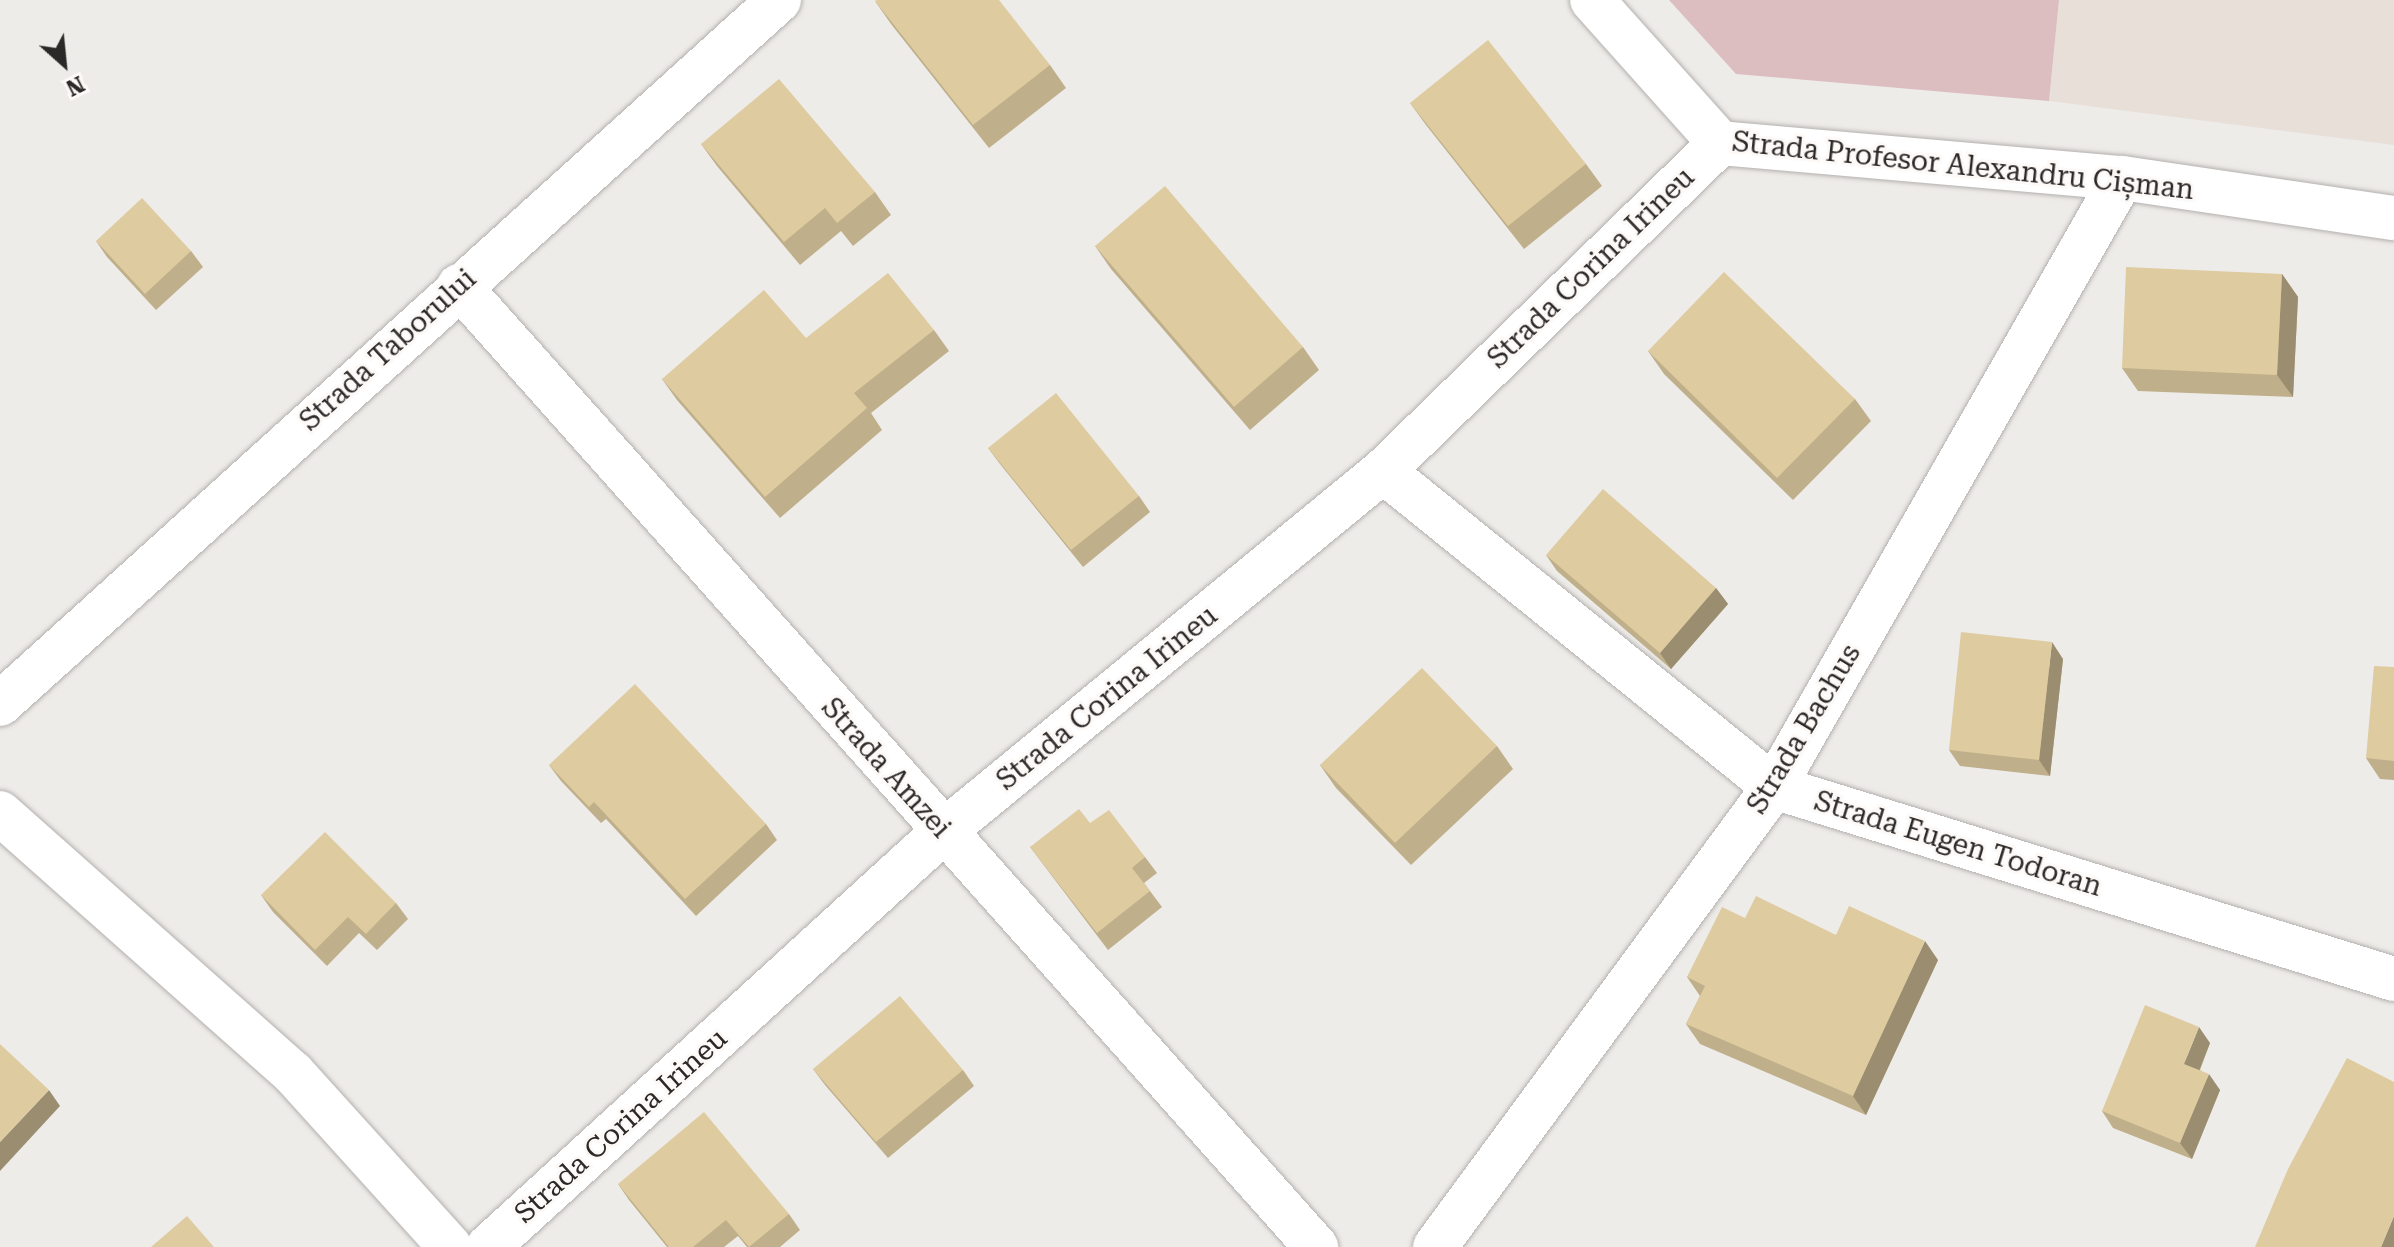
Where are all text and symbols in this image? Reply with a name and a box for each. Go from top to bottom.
north arrow [24,24,104,104]
text: N [62,71,88,101]
street label: Strada Profesor Alexandru Cișman [1731,125,2195,207]
street label: Strada Corina Irineu [1481,161,1701,375]
street label: Strada Taborului [293,262,483,438]
street label: Strada Corina Irineu [990,599,1224,797]
street label: Strada Bachus [1740,638,1868,820]
street label: Strada Amzei [814,691,958,845]
street label: Strada Eugen Todoran [1810,784,2106,904]
street label: Strada Corina Irineu [508,1022,734,1230]

